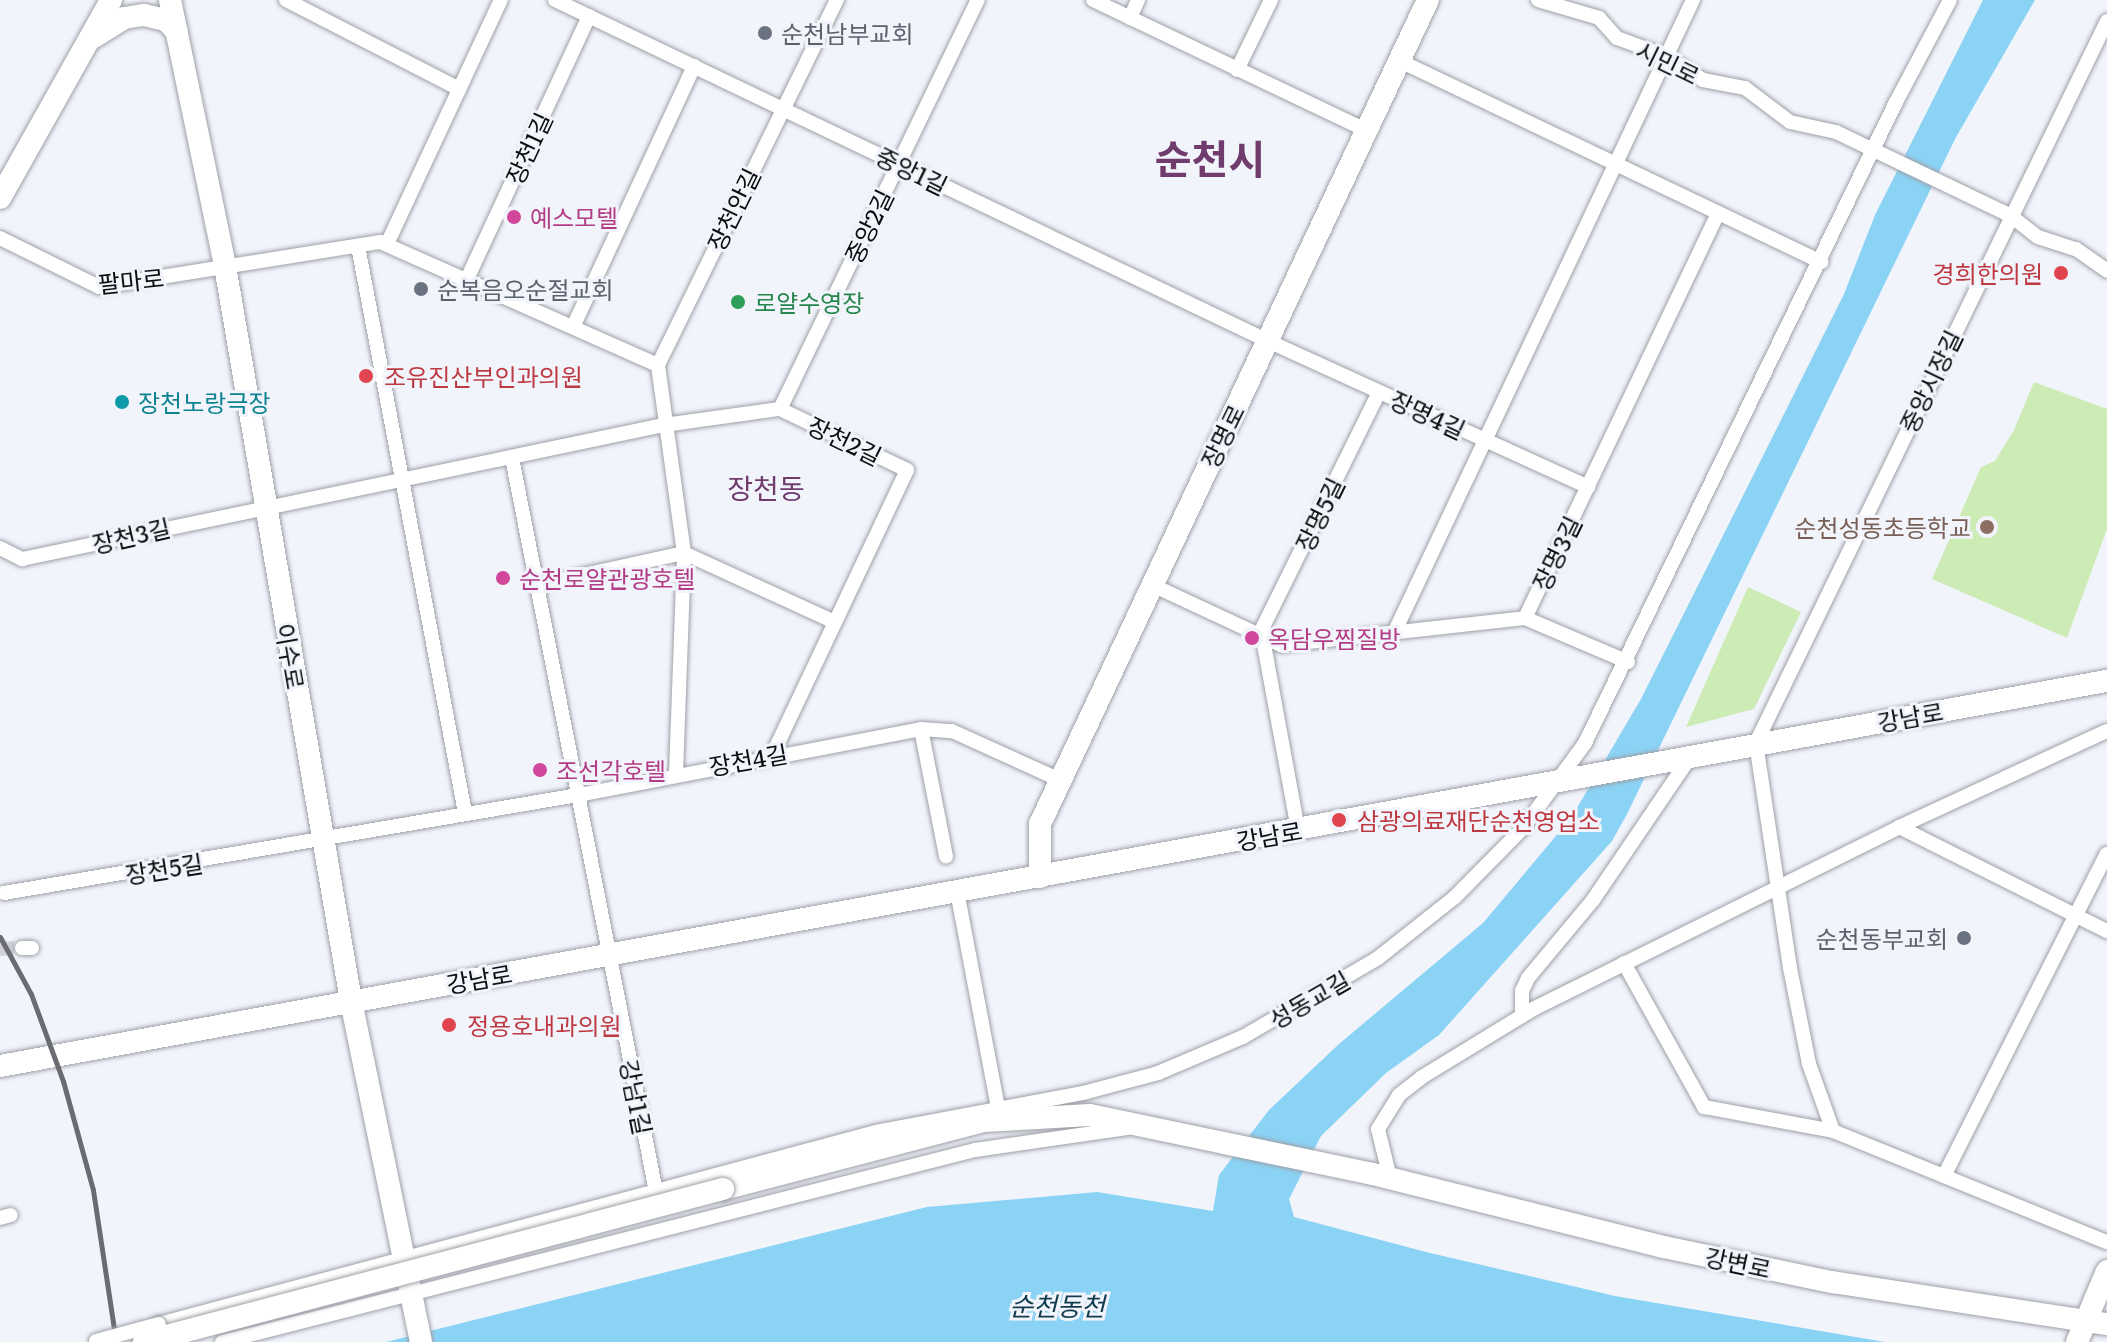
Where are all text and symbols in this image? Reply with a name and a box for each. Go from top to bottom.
place label: 순천남부교회 [781,19,913,47]
marker: 순천남부교회 [756,24,774,42]
street label: 시민로 [1632,35,1704,89]
street label: 장천1길 [499,107,557,189]
district label: 순천시 [1155,133,1265,181]
street label: 중앙1길 [872,140,952,200]
street label: 장천안길 [701,163,765,255]
street label: 중앙2길 [838,184,898,268]
place label: 예스모텔 [530,203,618,231]
marker: 예스모텔 [505,208,523,226]
place label: 경희한의원 [1933,259,2043,287]
street label: 팔마로 [97,262,165,298]
marker: 경희한의원 [2050,262,2072,284]
place label: 순복음오순절교회 [437,275,614,303]
marker: 순복음오순절교회 [412,280,430,298]
place label: 로얄수영장 [754,288,864,316]
marker: 로얄수영장 [729,293,747,311]
street label: 중앙시장길 [1893,325,1967,437]
place label: 조유진산부인과의원 [384,362,583,390]
marker: 조유진산부인과의원 [355,365,377,387]
street label: 장명4길 [1386,384,1470,444]
place label: 장천노랑극장 [138,388,270,416]
marker: 장천노랑극장 [113,393,131,411]
street label: 장명로 [1195,400,1249,472]
street label: 장천2길 [803,410,887,470]
district label: 장천동 [727,470,805,504]
street label: 장명5길 [1289,472,1349,556]
street label: 장명3길 [1526,511,1586,595]
street label: 장천3길 [89,512,173,558]
place label: 순천성동초등학교 [1794,513,1971,541]
marker: 순천성동초등학교 [1978,518,1996,536]
place label: 순천로얄관광호텔 [519,564,696,592]
marker: 순천로얄관광호텔 [494,569,512,587]
street label: 이수로 [271,621,311,691]
place label: 옥담우찜질방 [1268,624,1400,652]
marker: 옥담우찜질방 [1243,629,1261,647]
street label: 강남로 [1875,696,1945,736]
street label: 장천4길 [706,738,790,780]
place label: 조선각호텔 [556,756,666,784]
marker: 조선각호텔 [531,761,549,779]
place label: 삼광의료재단순천영업소 [1357,806,1600,834]
marker: 삼광의료재단순천영업소 [1328,809,1350,831]
street label: 강남로 [1234,815,1304,855]
street label: 장천5길 [123,848,205,888]
place label: 순천동부교회 [1816,924,1948,952]
marker: 순천동부교회 [1955,929,1973,947]
street label: 강남로 [444,958,514,998]
street label: 성동교길 [1264,964,1354,1034]
place label: 정용호내과의원 [467,1011,622,1039]
marker: 정용호내과의원 [438,1014,460,1036]
street label: 강남1길 [616,1057,658,1137]
street label: 강변로 [1703,1241,1773,1283]
water label: 순천동천 [1009,1289,1105,1321]

